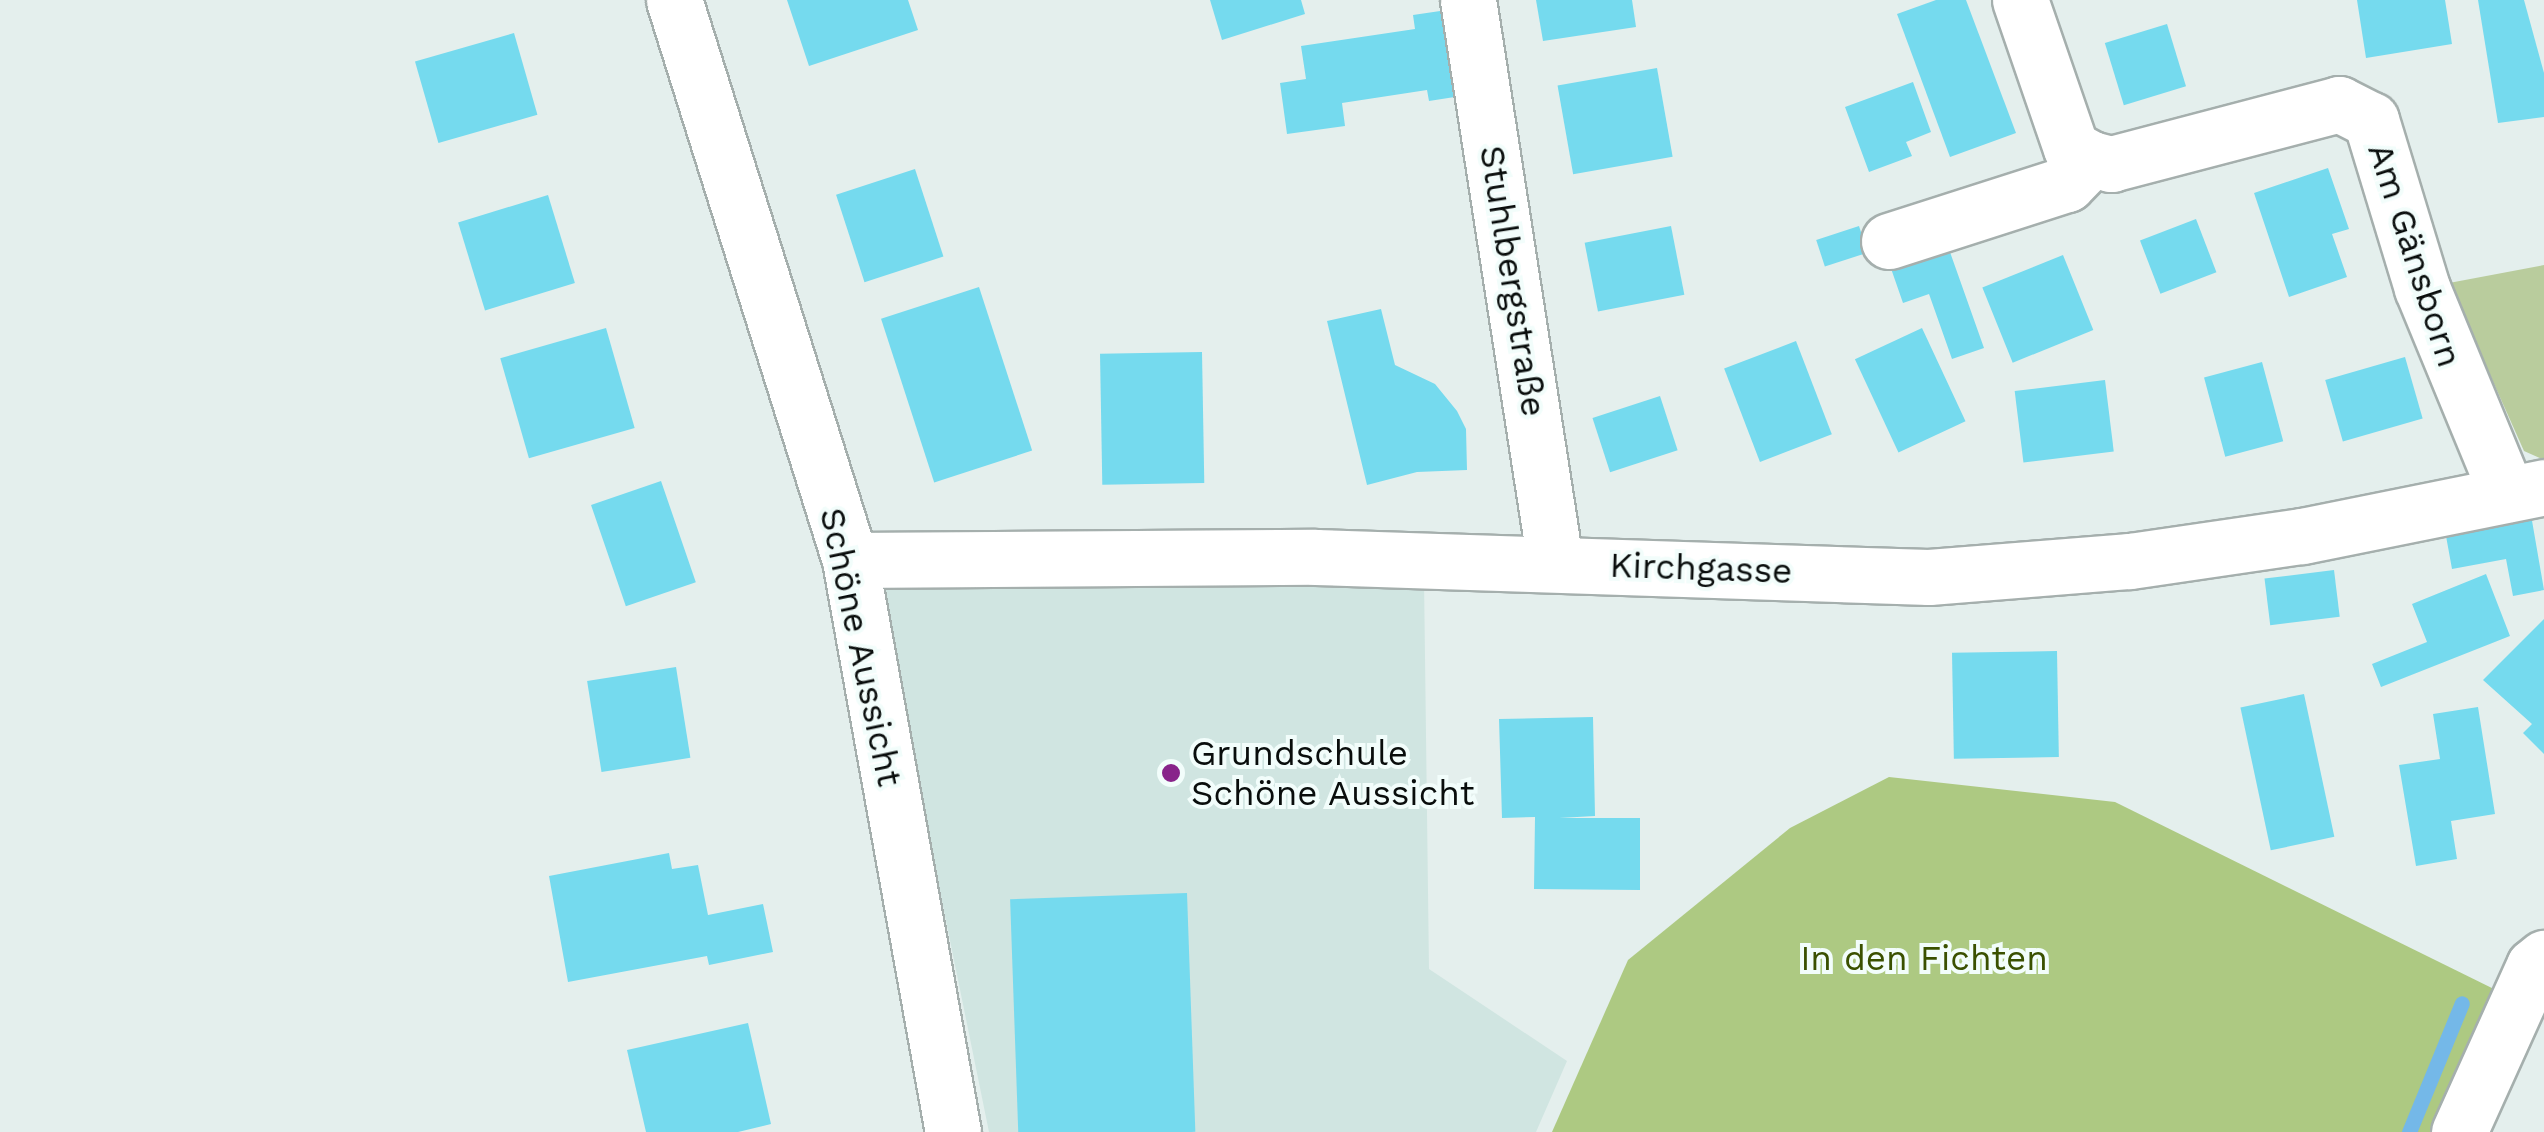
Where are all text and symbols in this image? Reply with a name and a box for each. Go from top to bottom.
street label: Am Gänsborn [2359,138,2471,372]
street label: Stuhlbergstraße [1471,143,1555,419]
street label: Schöne Aussicht [811,503,911,791]
street label: Kirchgasse [1609,544,1793,592]
place label: Grundschule Schöne Aussicht [1191,732,1476,814]
marker: Grundschule Schöne Aussicht [1160,762,1182,784]
park label: In den Fichten [1800,937,2048,979]

